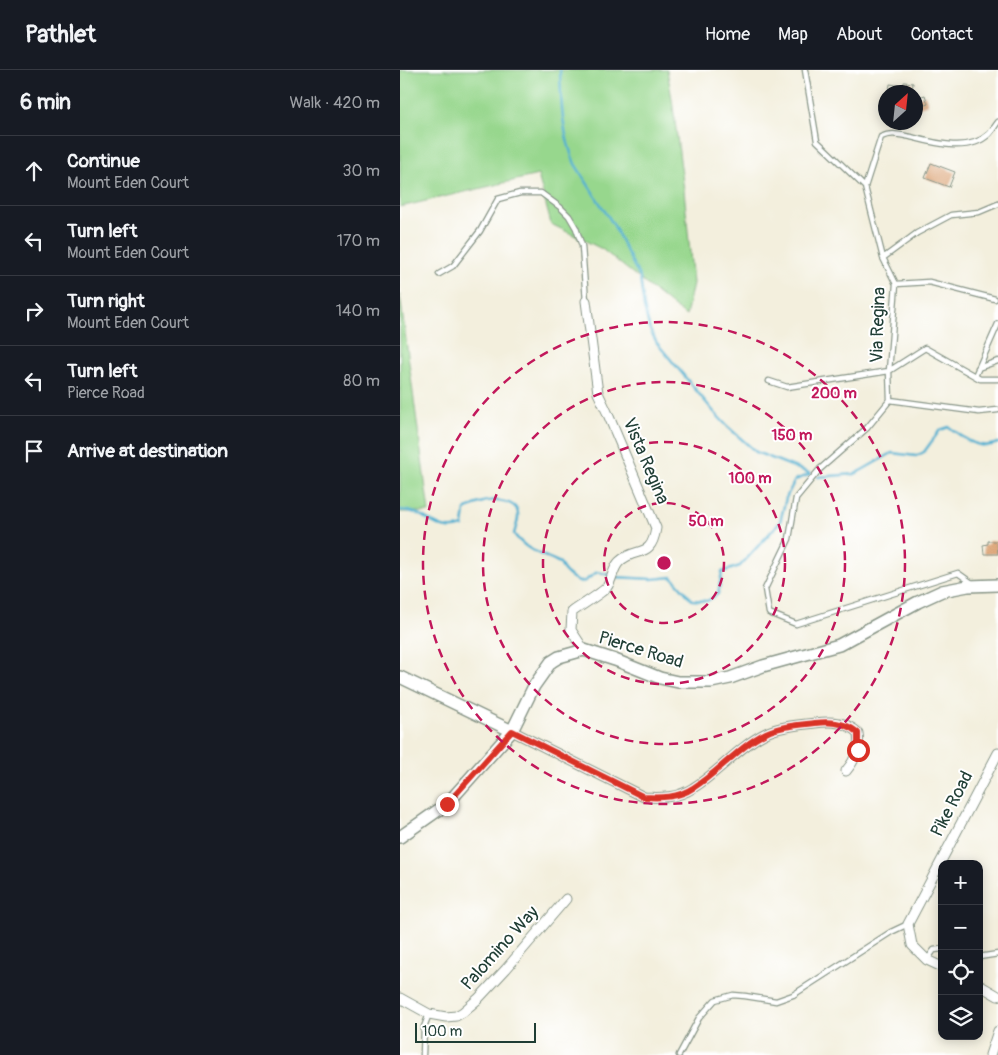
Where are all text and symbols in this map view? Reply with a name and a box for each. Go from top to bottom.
text: Pathlet [25,20,96,49]
text: Home [705,23,750,46]
text: Map [778,23,808,46]
text: About [836,23,882,46]
text: Contact [910,23,973,46]
north arrow [878,85,923,130]
text: 6 min [20,89,71,116]
text: Walk · 420 m [289,93,380,113]
text: Continue [67,149,140,173]
icon: ahead [20,157,48,185]
text: 30 m [342,161,380,181]
text: Mount Eden Court [67,173,189,193]
text: Turn left [67,219,137,243]
icon: left [20,227,48,255]
text: 170 m [337,231,380,251]
text: Mount Eden Court [67,243,189,263]
street label: Via Regina [865,287,891,363]
text: Turn right [67,289,145,313]
icon: right [20,297,48,325]
text: 140 m [336,301,380,321]
text: Mount Eden Court [67,313,189,333]
text: Turn left [67,359,137,383]
icon: left [20,367,48,395]
text: 80 m [343,371,380,391]
text: Pierce Road [67,383,145,403]
text: 200 m [811,384,857,403]
street label: Vista Regina [618,414,674,508]
text: 150 m [772,426,812,445]
icon: arrive [20,437,48,465]
text: Arrive at destination [67,439,228,463]
text: 100 m [729,469,771,488]
text: 50 m [689,512,723,531]
centre of rings [655,554,673,572]
street label: Pierce Road [596,626,686,674]
route start [847,739,870,762]
street label: Pike Road [926,767,978,841]
route end [436,793,459,816]
map controls [938,860,983,1040]
button: + [938,860,983,905]
street label: Palomino Way [456,901,544,995]
button: − [938,905,983,950]
button: locate [938,950,983,995]
button: layers [938,995,983,1040]
scale bar [415,1020,536,1043]
text: 100 m [422,1023,462,1040]

